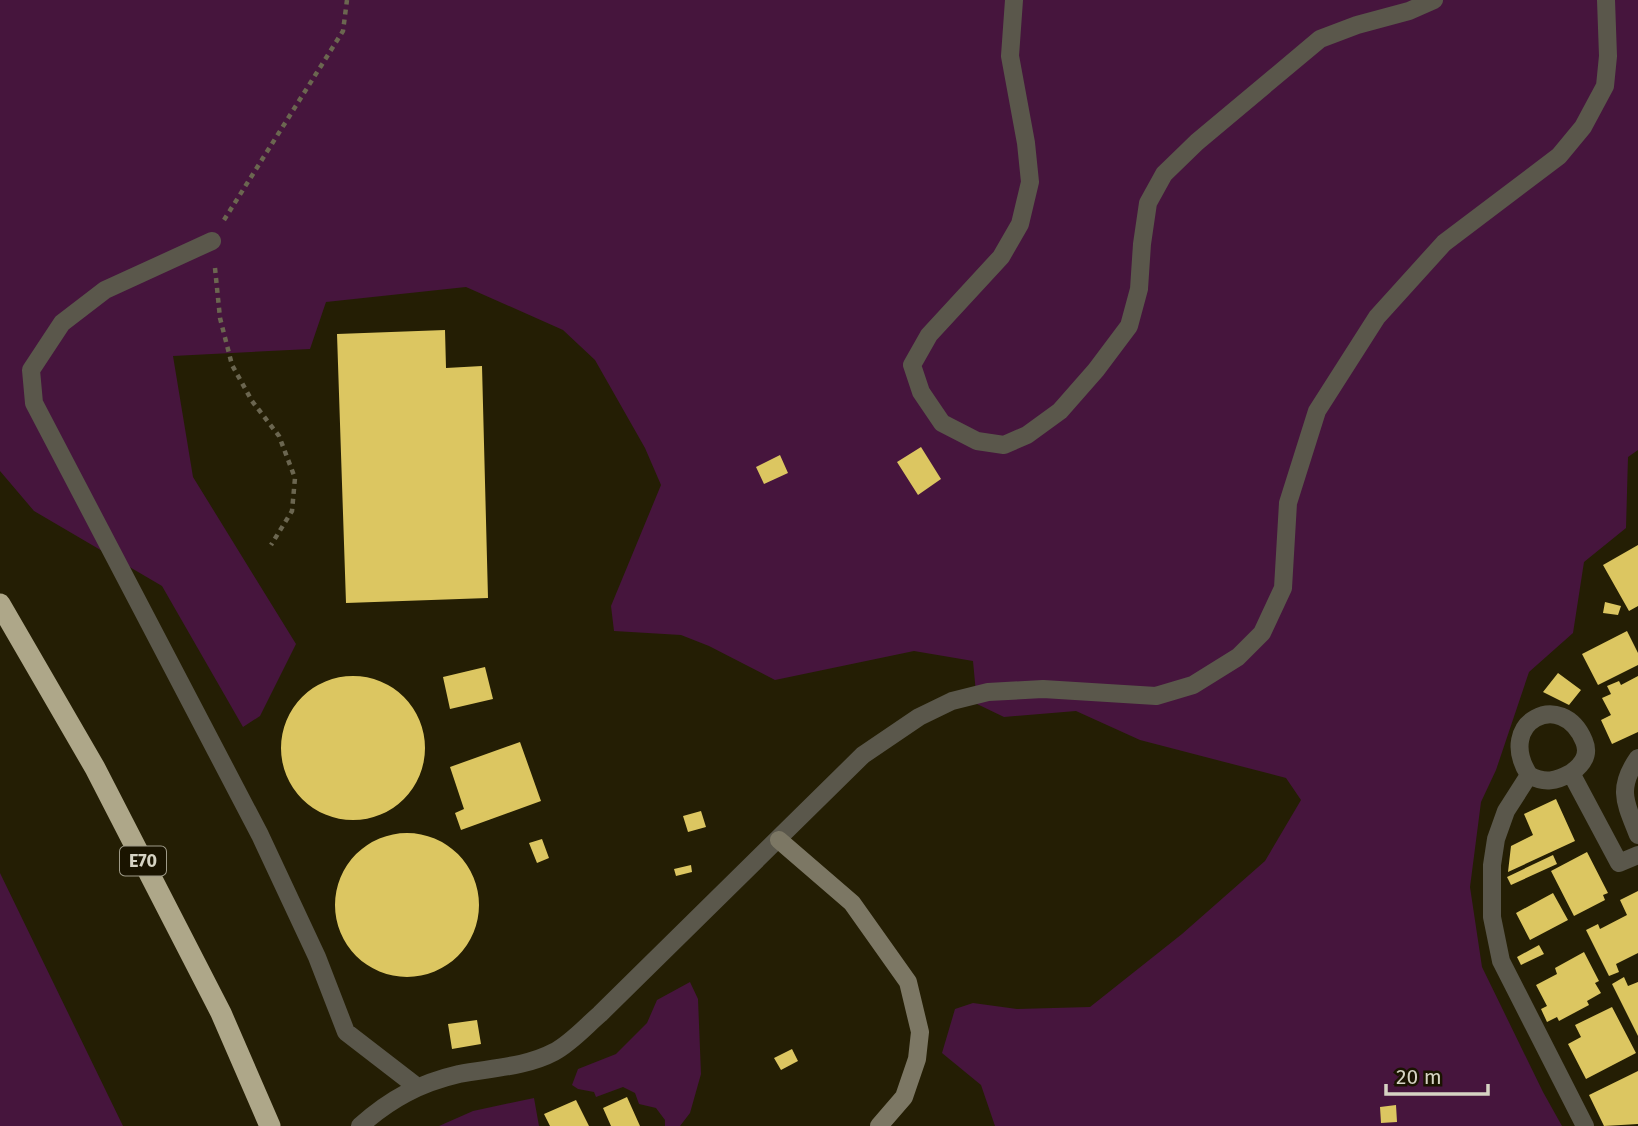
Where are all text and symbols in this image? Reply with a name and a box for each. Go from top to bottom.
road number: E70 [120,846,166,876]
scale bar [1386,1052,1488,1096]
text: 20 m [1396,1064,1442,1090]

